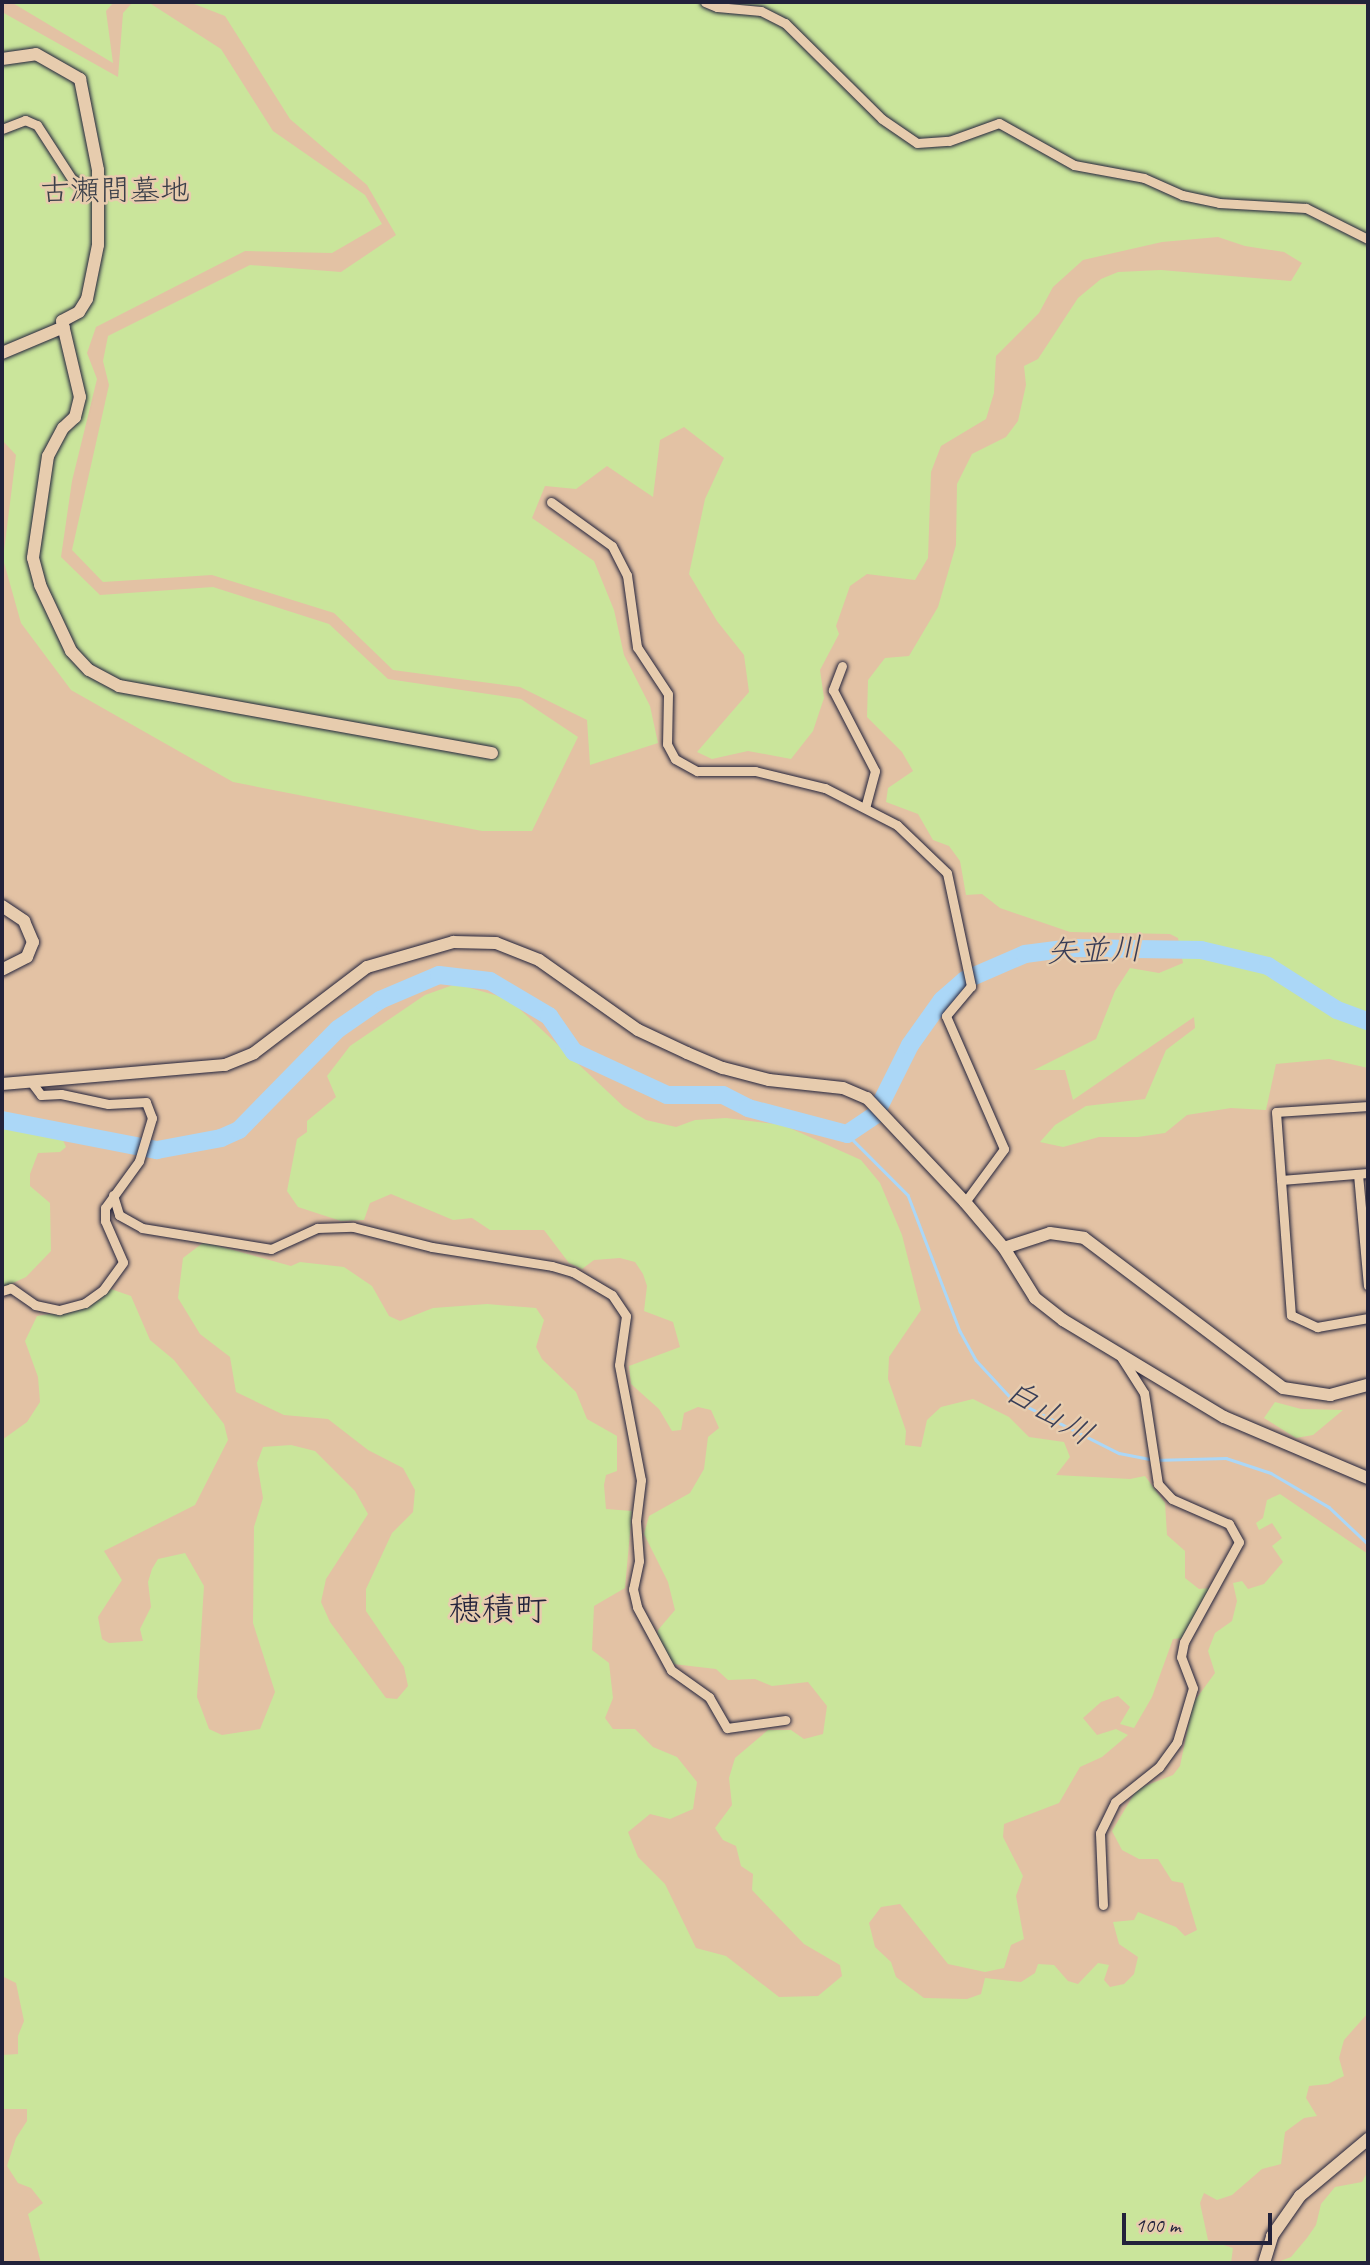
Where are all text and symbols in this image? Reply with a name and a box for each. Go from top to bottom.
park label: 古瀬間墓地 [40,172,190,208]
water label: 矢並川 [1045,930,1143,972]
water label: 白山川 [998,1372,1100,1454]
district label: 穂積町 [449,1590,547,1630]
scale bar [1125,2198,1276,2242]
text: 100 m [1135,2212,1180,2238]

